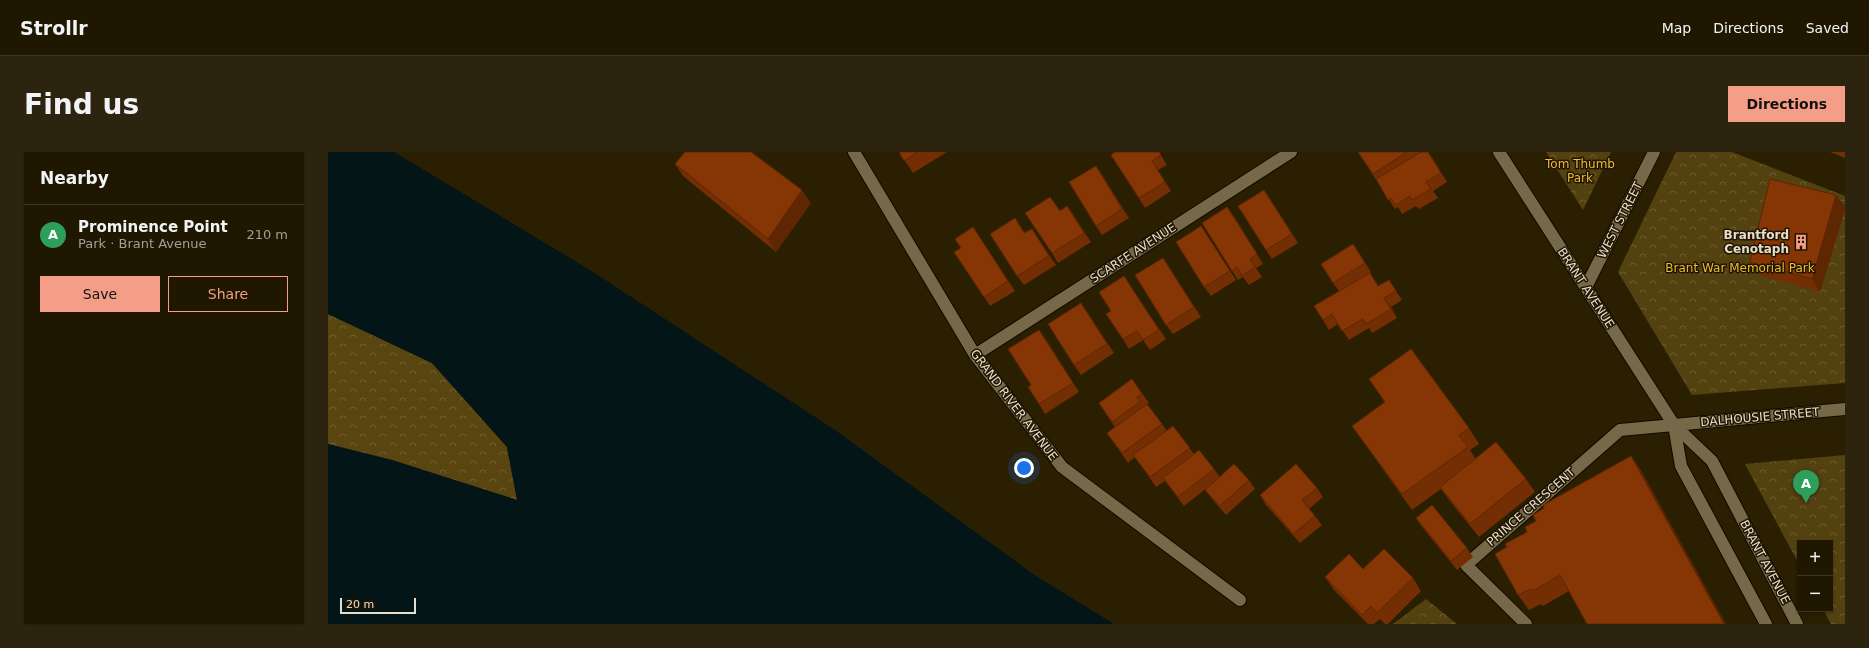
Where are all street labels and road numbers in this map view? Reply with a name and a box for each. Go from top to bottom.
street label: WEST STREET [1595,179,1646,261]
street label: SCARFE AVENUE [1087,220,1179,286]
street label: BRANT AVENUE [1555,245,1617,331]
street label: GRAND RIVER AVENUE [968,347,1060,463]
street label: DALHOUSIE STREET [1700,405,1821,429]
street label: PRINCE CRESCENT [1484,465,1578,549]
street label: BRANT AVENUE [1737,518,1793,606]

